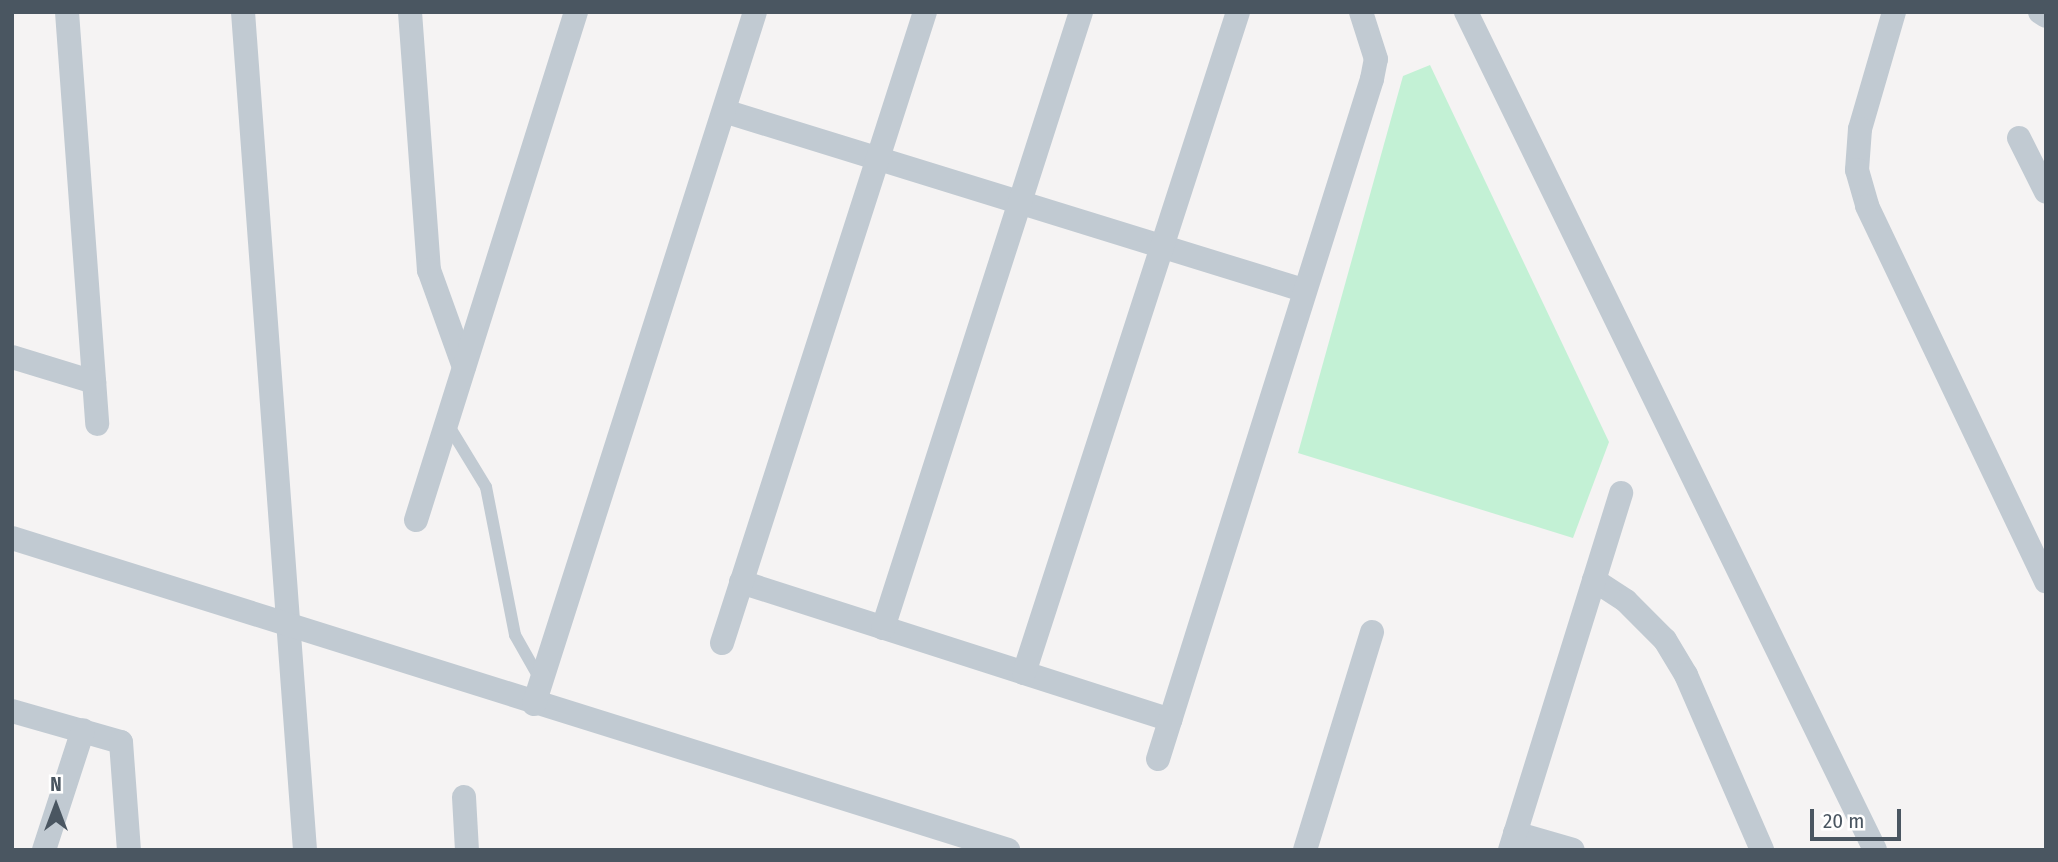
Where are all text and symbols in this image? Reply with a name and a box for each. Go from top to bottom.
north arrow [21,771,91,841]
text: N [50,773,62,796]
scale bar [1813,796,1904,840]
text: 20 m [1823,808,1864,834]

